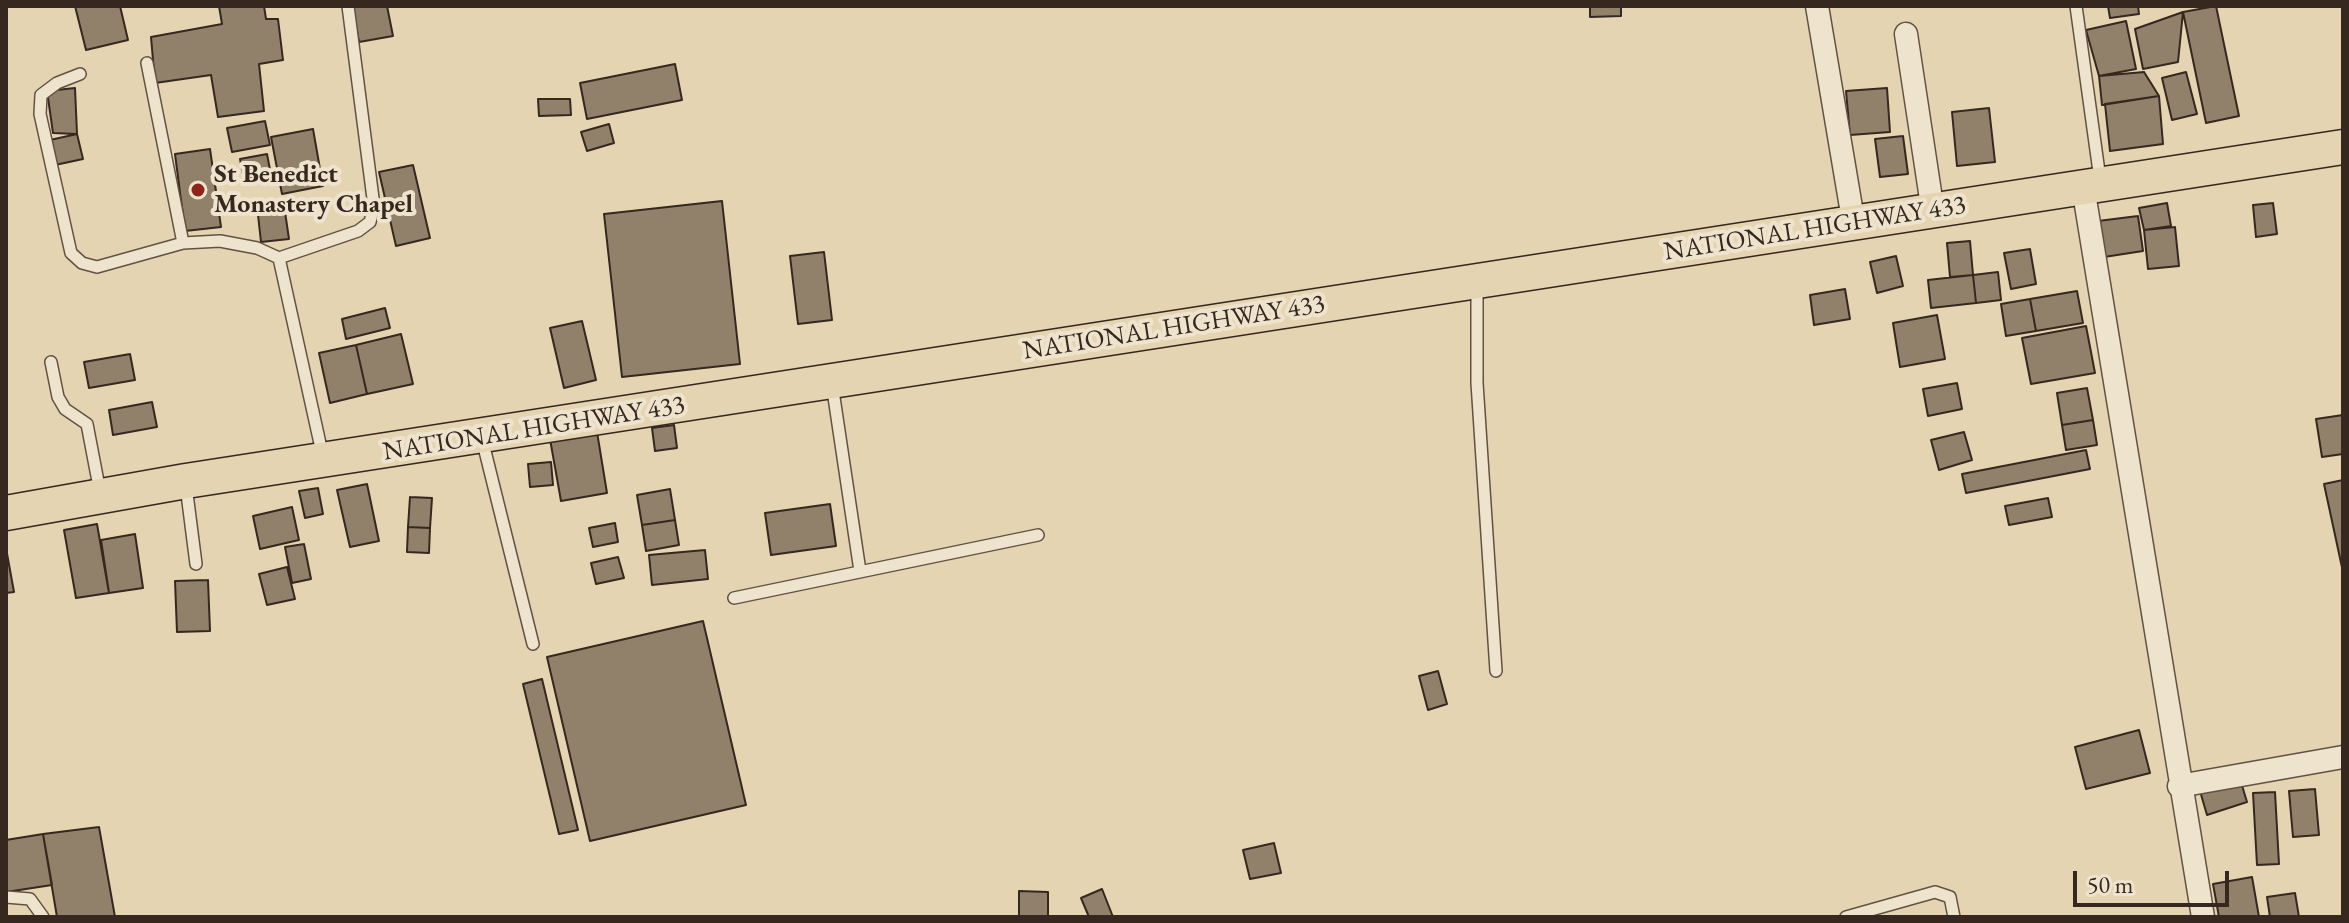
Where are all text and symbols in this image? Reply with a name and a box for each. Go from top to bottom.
place label: St Benedict Monastery Chapel [214,159,413,220]
marker: St Benedict Monastery Chapel [189,181,207,199]
street label: NATIONAL HIGHWAY 433 [1662,190,1968,268]
street label: NATIONAL HIGHWAY 433 [1021,289,1327,367]
street label: NATIONAL HIGHWAY 433 [381,390,687,468]
scale bar [2077,855,2233,905]
text: 50 m [2087,869,2134,900]

